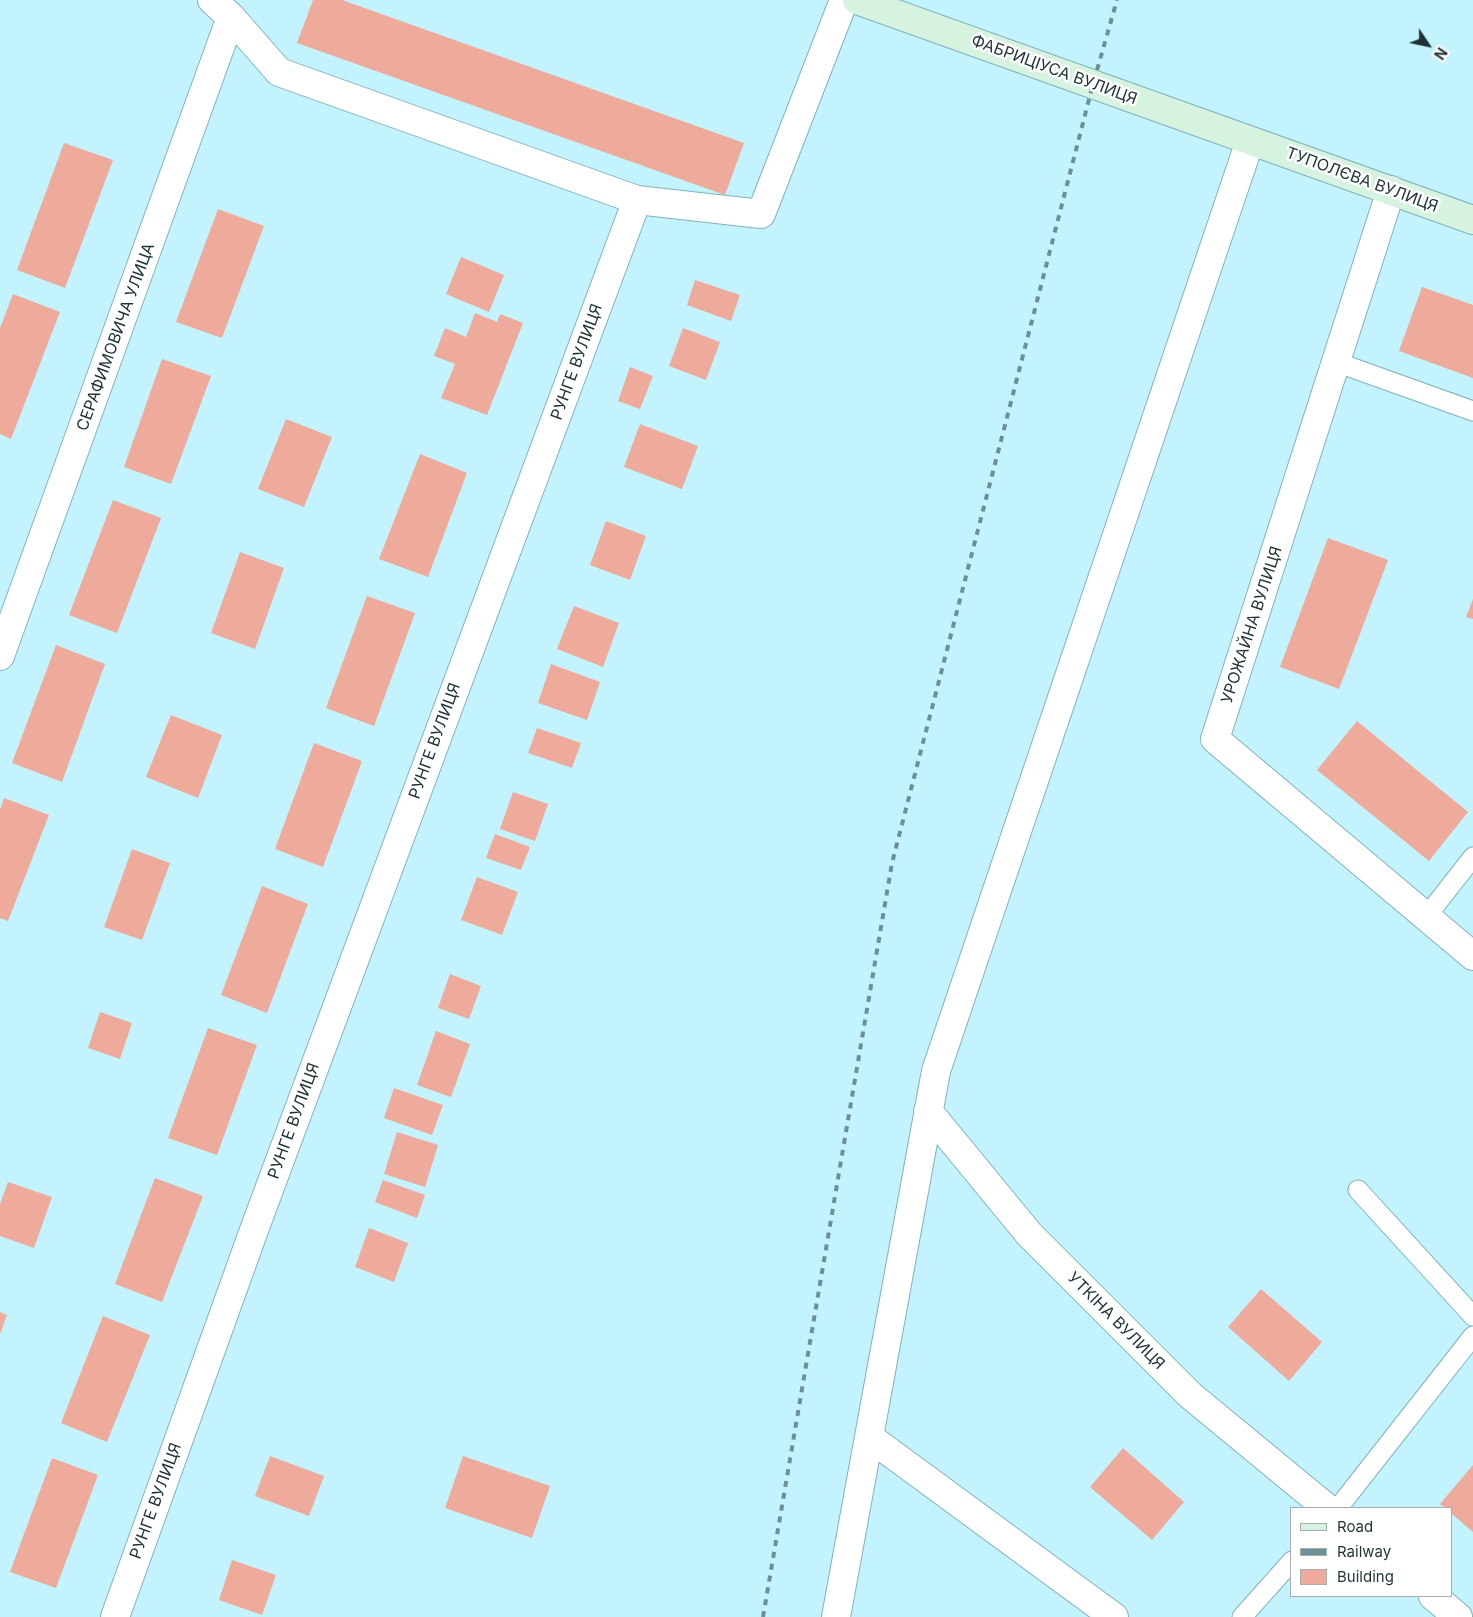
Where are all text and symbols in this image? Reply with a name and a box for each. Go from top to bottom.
north arrow [1403,20,1453,70]
street label: ФАБРИЦІУСА ВУЛИЦЯ [969,31,1139,109]
text: N [1431,44,1451,63]
street label: ТУПОЛЄВА ВУЛИЦЯ [1283,144,1441,216]
street label: СЕРАФИМОВИЧА УЛИЦА [73,240,159,434]
street label: РУНГЕ ВУЛИЦЯ [547,301,607,423]
street label: УРОЖАЙНА ВУЛИЦЯ [1218,544,1286,706]
street label: РУНГЕ ВУЛИЦЯ [405,680,465,802]
street label: РУНГЕ ВУЛИЦЯ [264,1060,324,1182]
street label: УТКIНА ВУЛИЦЯ [1063,1268,1169,1374]
street label: РУНГЕ ВУЛИЦЯ [126,1440,186,1562]
legend [1290,1507,1453,1597]
text: Road [1337,1517,1373,1536]
text: Railway [1337,1542,1391,1561]
text: Building [1337,1567,1394,1586]

